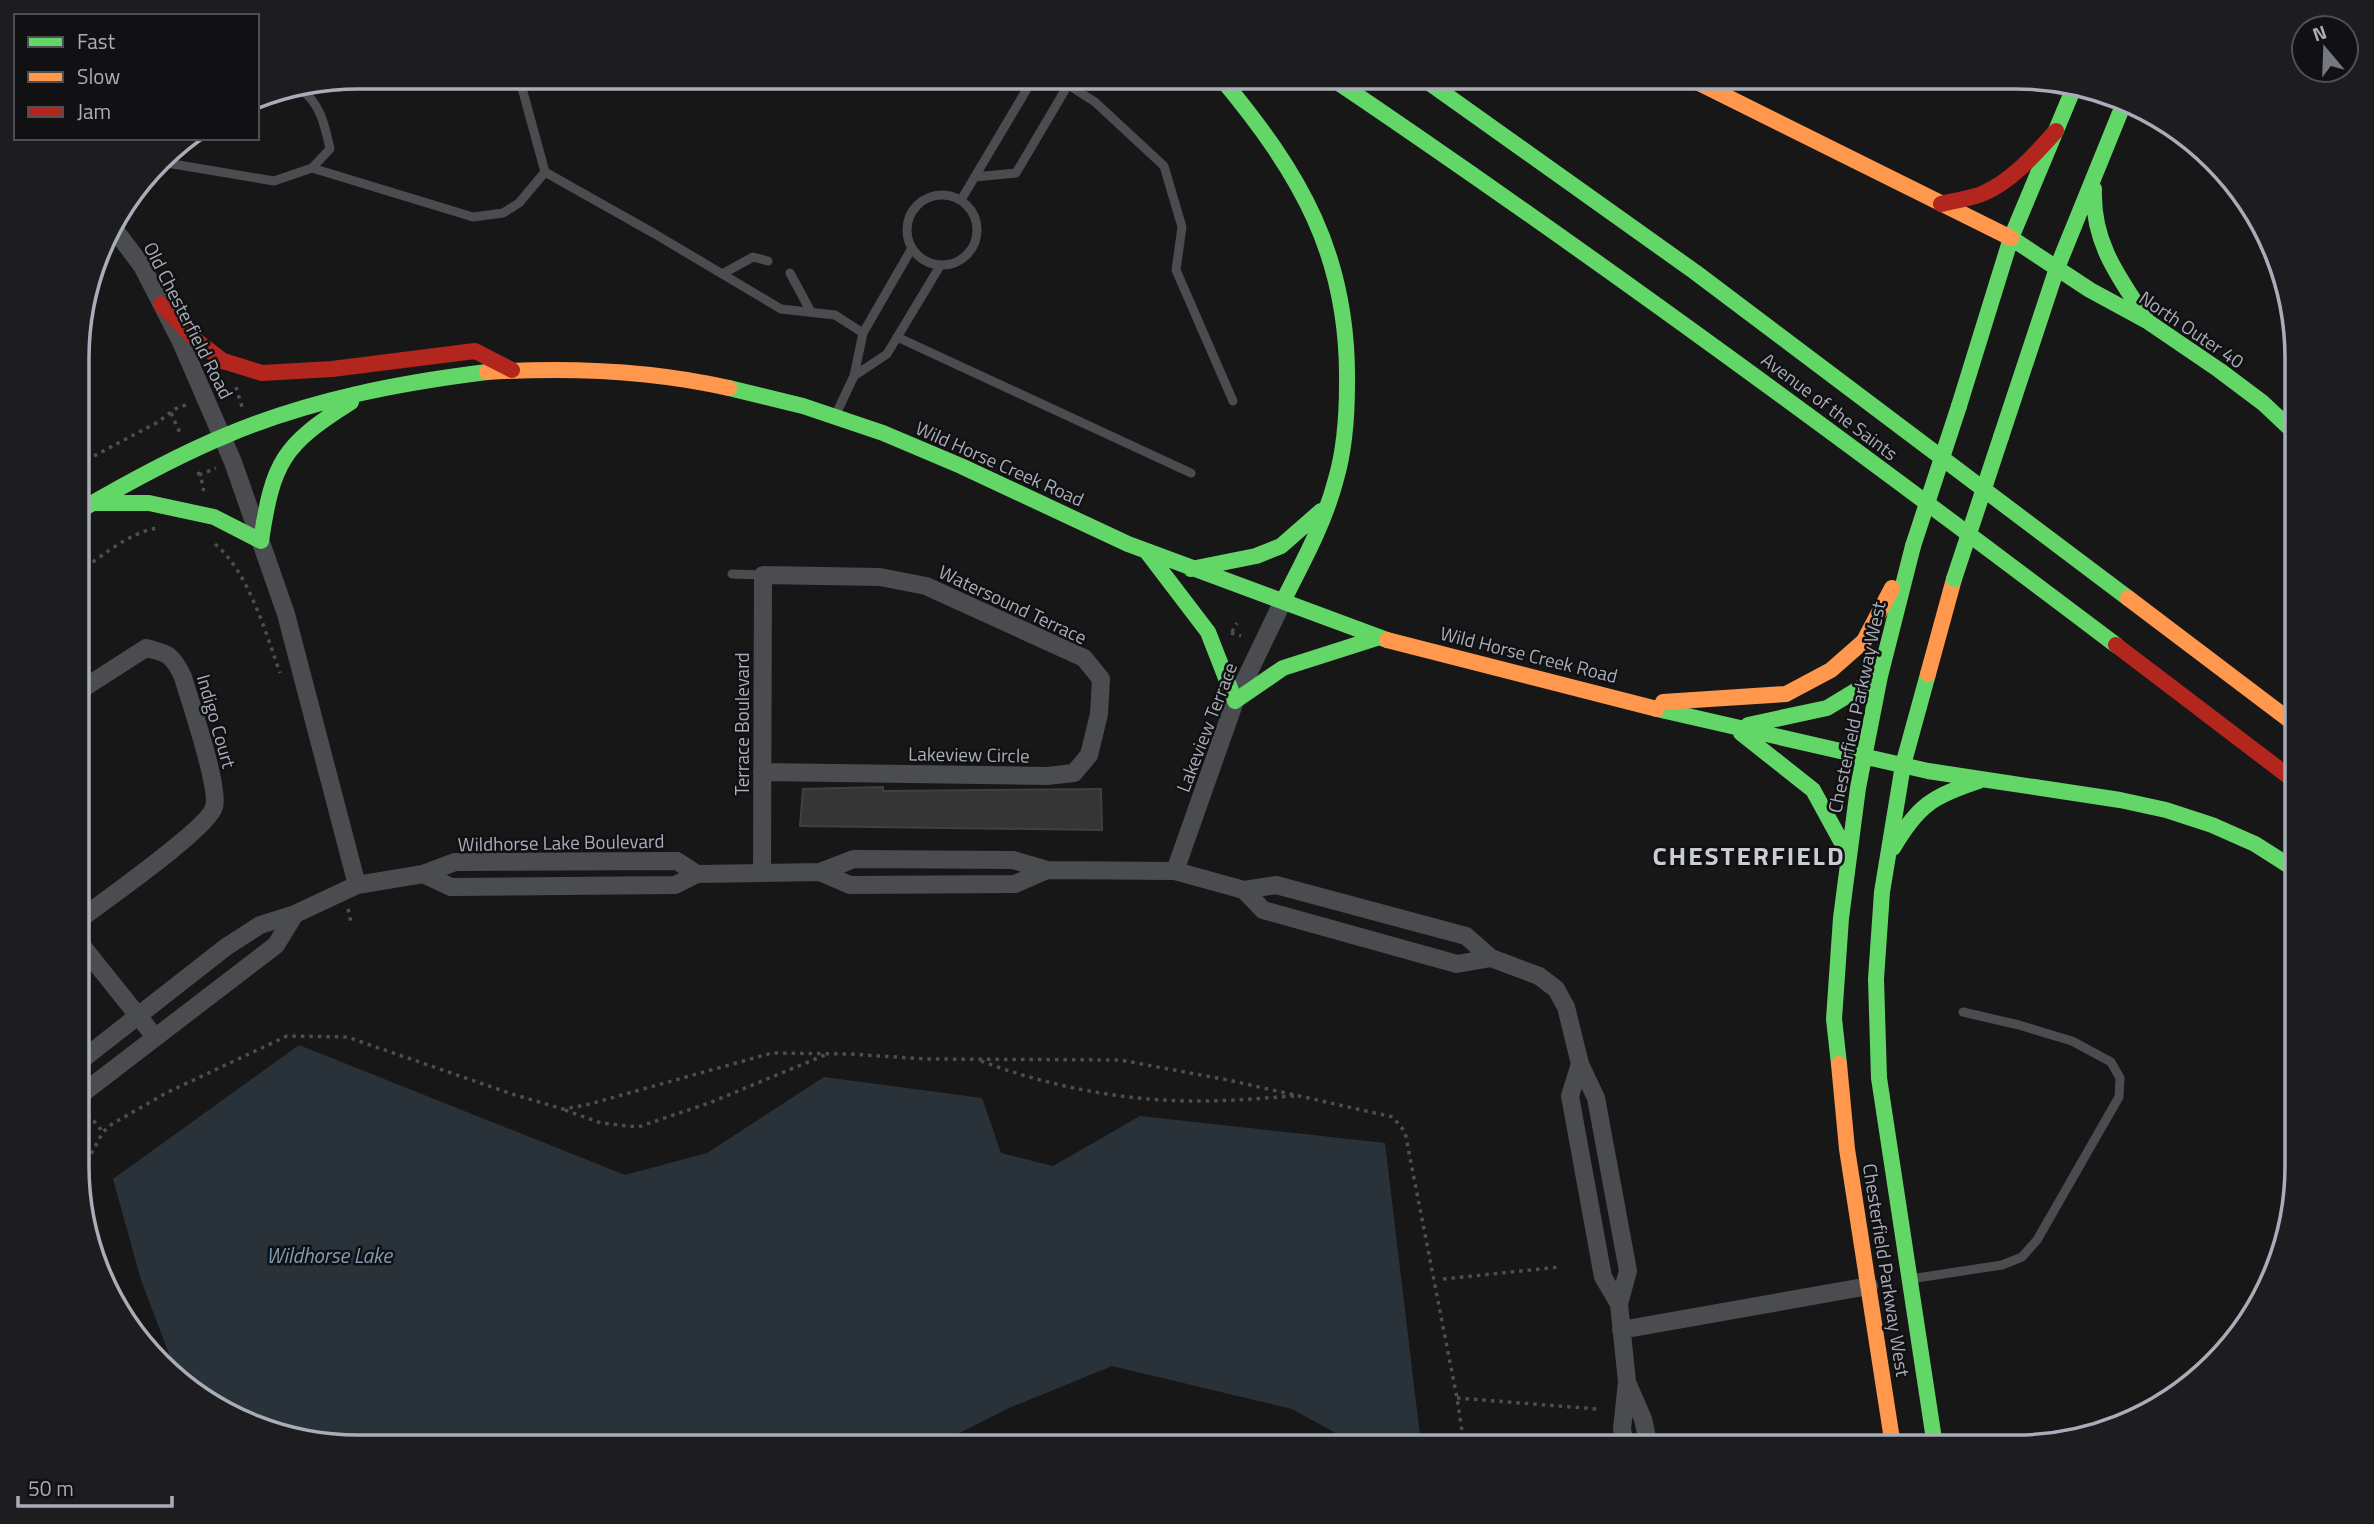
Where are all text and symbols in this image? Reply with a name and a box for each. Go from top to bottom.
legend [14,14,259,140]
north arrow [2290,14,2360,84]
text: N [2308,17,2330,48]
text: Fast [77,25,116,57]
text: Slow [77,60,120,92]
text: Jam [77,95,111,127]
street label: Old Chesterfield Road [137,236,241,404]
street label: North Outer 40 [2134,283,2250,375]
street label: Avenue of the Saints [1756,345,1905,467]
street label: Wild Horse Creek Road [911,413,1089,513]
street label: Watersound Terrace [934,557,1092,651]
street label: Chesterfield Parkway West [1819,598,1893,815]
street label: Wild Horse Creek Road [1437,618,1621,690]
street label: Terrace Boulevard [727,652,756,796]
street label: Lakeview Terrace [1168,658,1244,796]
street label: Indigo Court [190,671,244,772]
street label: Lakeview Circle [908,738,1030,770]
street label: Wildhorse Lake Boulevard [457,826,665,858]
district label: CHESTERFIELD [1653,836,1845,875]
street label: Chesterfield Parkway West [1856,1161,1918,1379]
water label: Wildhorse Lake [266,1239,393,1271]
scale bar [18,1464,172,1508]
text: 50 m [28,1472,74,1504]

